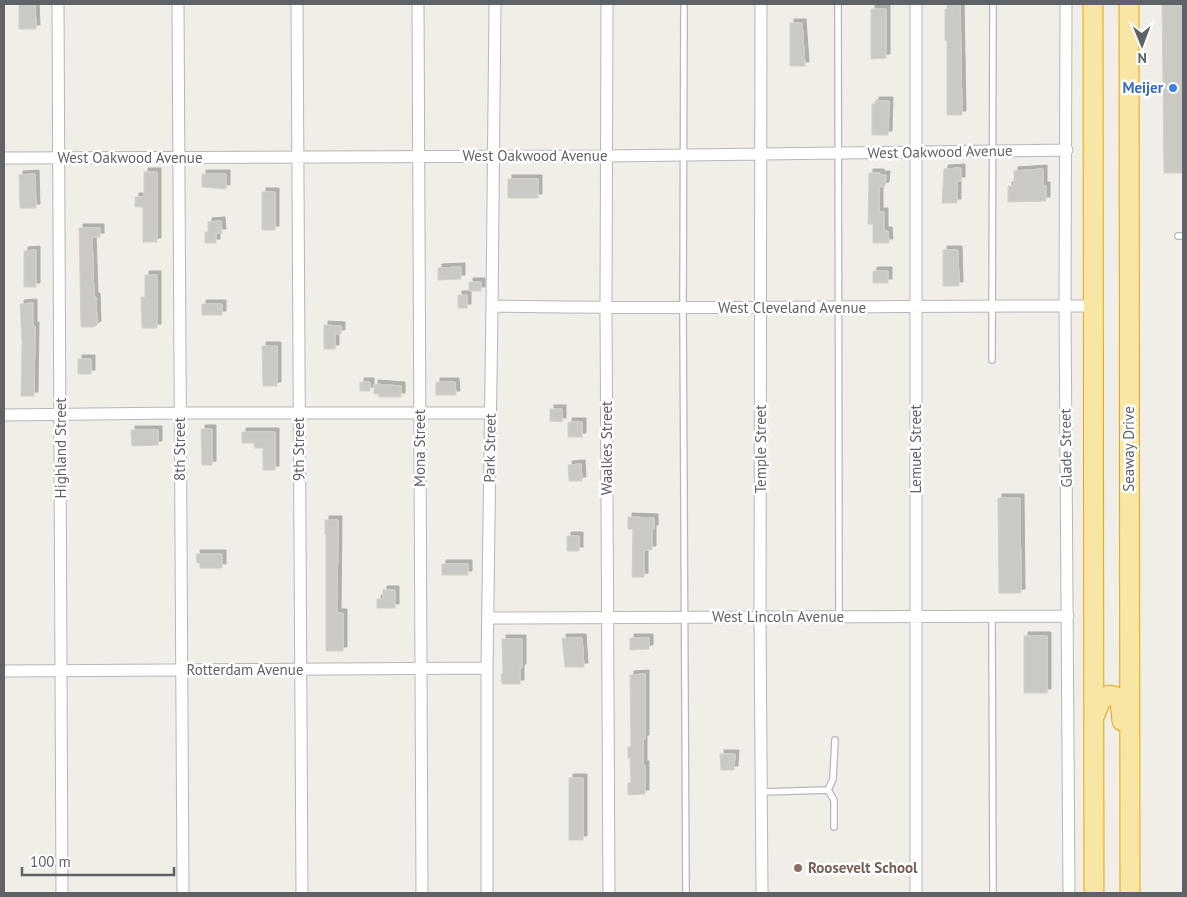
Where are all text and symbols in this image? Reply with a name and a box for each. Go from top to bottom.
north arrow [1117,20,1167,70]
text: N [1137,49,1147,67]
place label: Meijer [1122,78,1164,97]
marker: Meijer [1167,82,1179,94]
street label: West Oakwood Avenue [867,141,1013,162]
street label: West Oakwood Avenue [462,146,608,165]
street label: West Oakwood Avenue [57,148,203,167]
street label: West Cleveland Avenue [718,298,866,317]
street label: Highland Street [51,398,70,498]
street label: Waalkes Street [597,401,616,495]
street label: Lemuel Street [906,404,925,494]
street label: Temple Street [751,405,770,493]
street label: Seaway Drive [1119,406,1138,492]
street label: Glade Street [1055,408,1076,488]
street label: Mona Street [410,409,429,487]
street label: Park Street [479,413,500,483]
street label: 8th Street [170,417,189,481]
street label: 9th Street [289,417,308,481]
street label: West Lincoln Avenue [712,607,844,626]
street label: Rotterdam Avenue [186,660,304,679]
scale bar [22,844,175,876]
text: 100 m [30,852,71,871]
place label: Roosevelt School [808,858,918,877]
marker: Roosevelt School [792,862,804,874]

